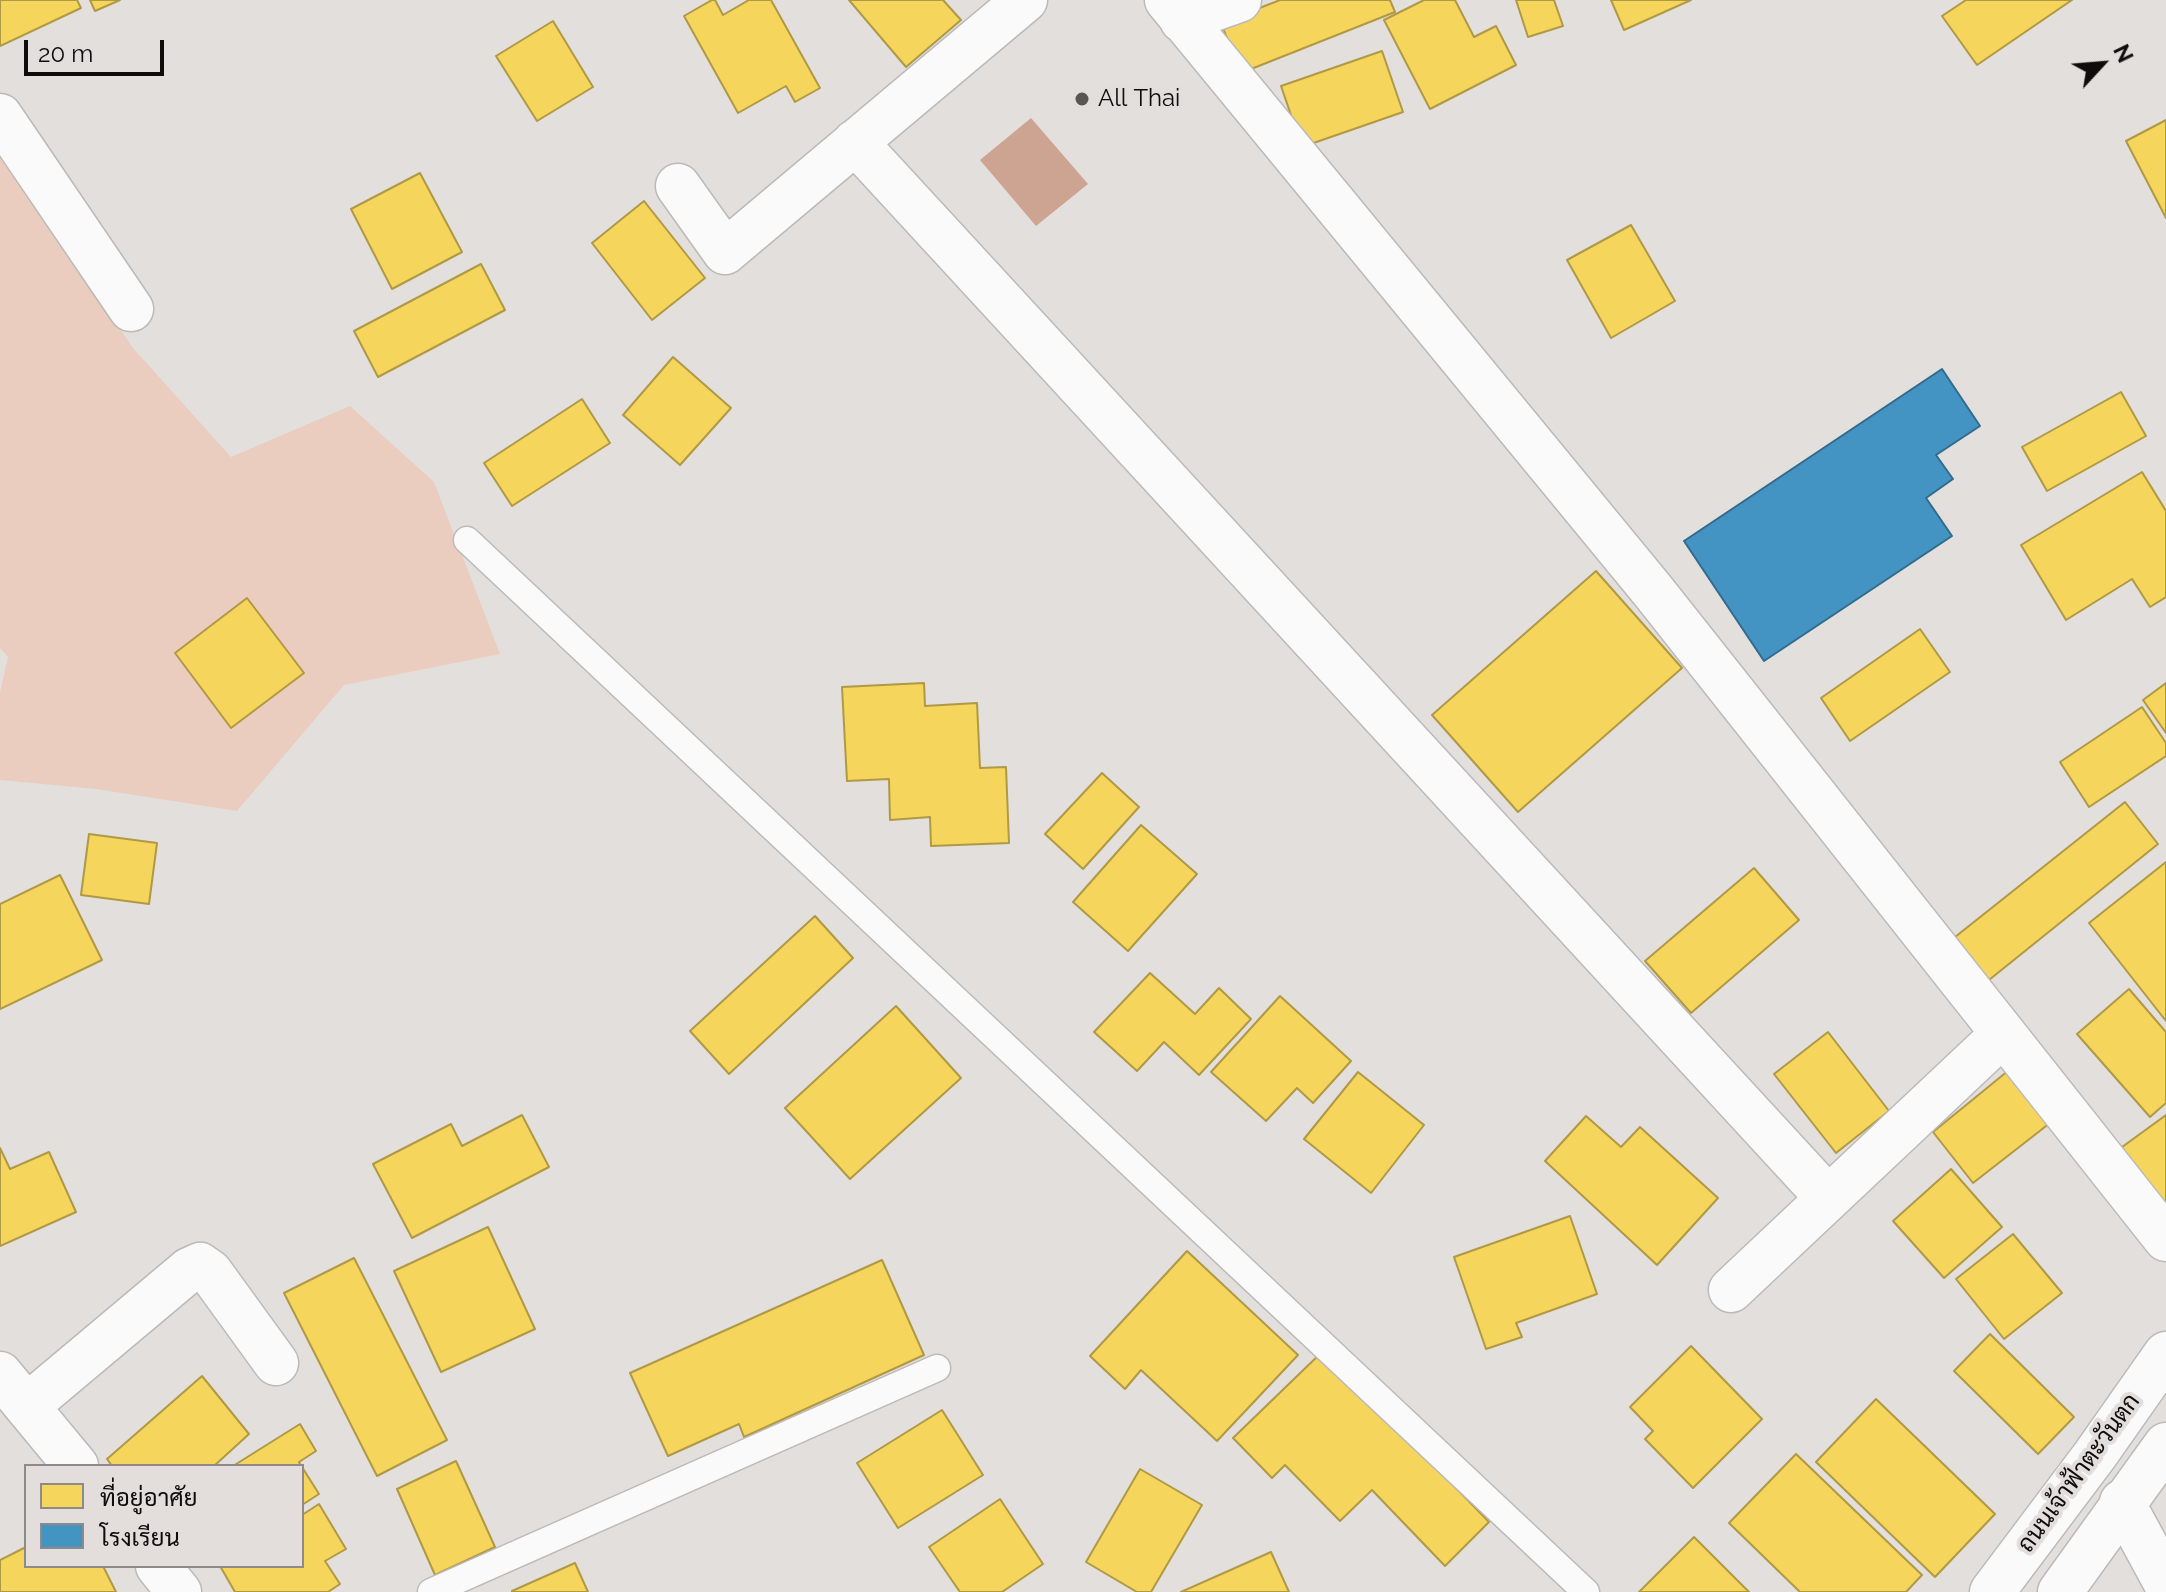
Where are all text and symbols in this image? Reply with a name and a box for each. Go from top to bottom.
scale bar [28,24,168,74]
north arrow [2062,24,2142,104]
text: 20 m [38,39,93,68]
text: N [2108,40,2139,67]
place label: All Thai [1098,85,1180,113]
marker: All Thai [1073,90,1091,108]
street label: ถนนเจ้าฟ้าตะวันตก [2012,1388,2146,1558]
legend [24,1464,304,1568]
text: ที่อยู่อาศัย [100,1483,198,1512]
text: โรงเรียน [100,1523,180,1552]

